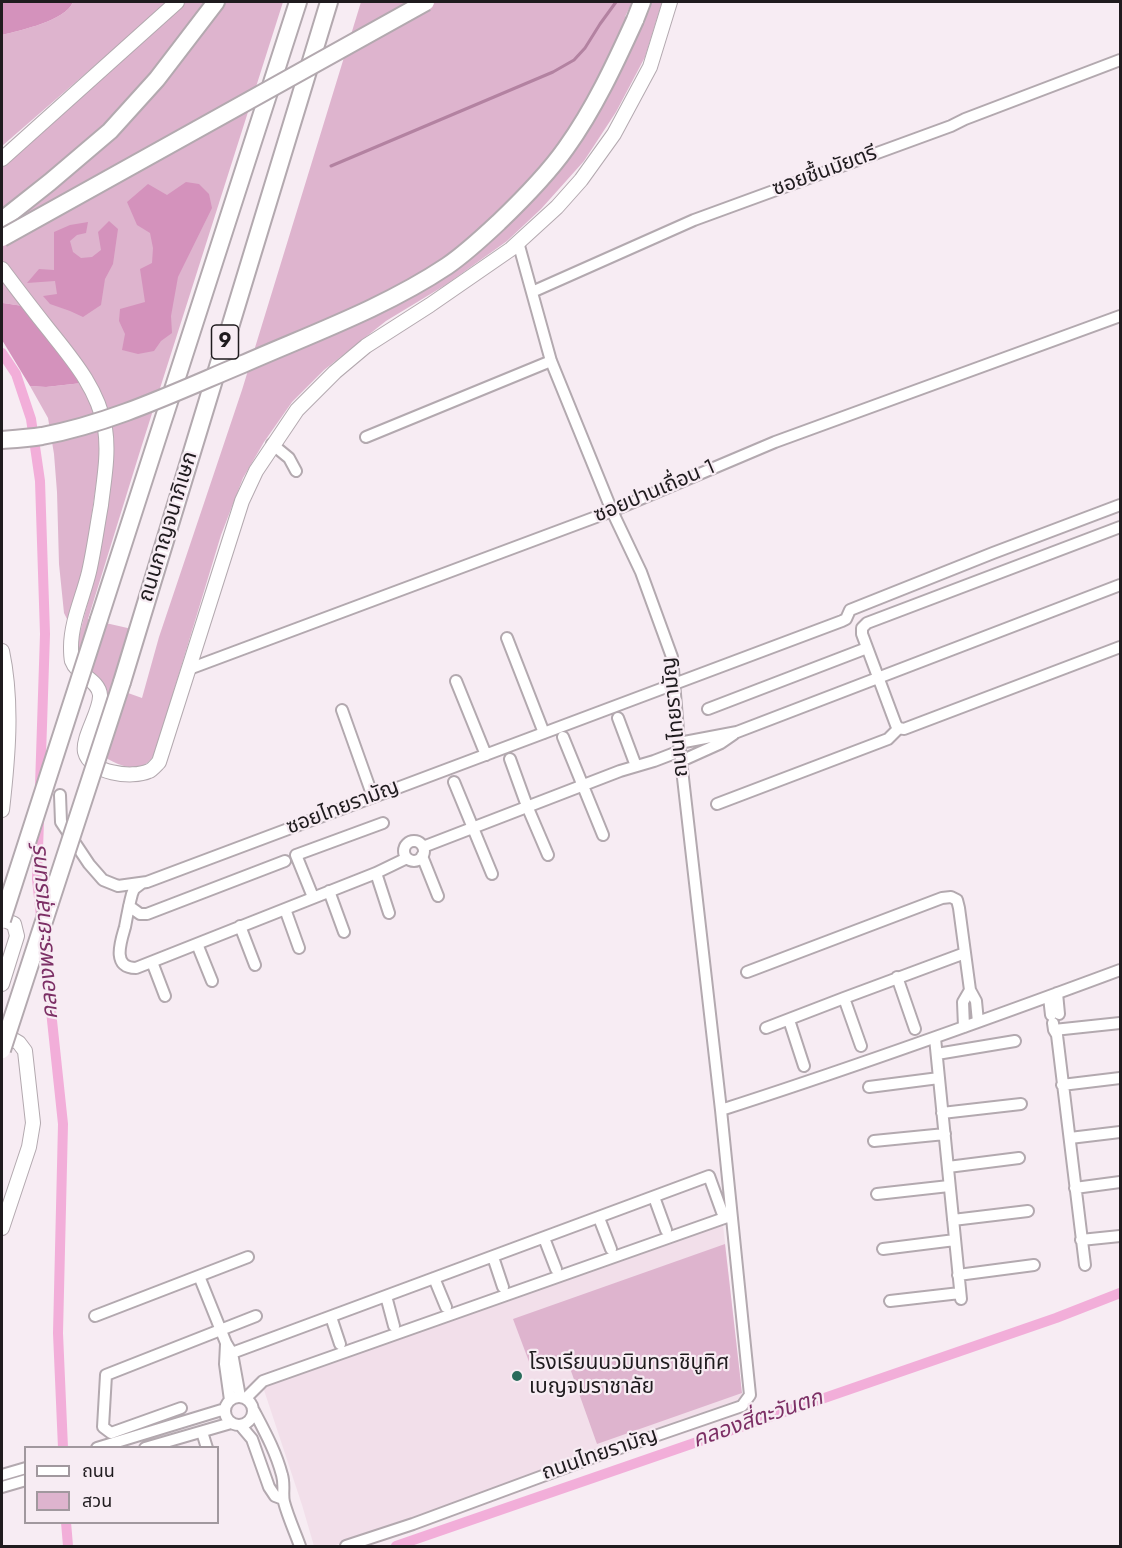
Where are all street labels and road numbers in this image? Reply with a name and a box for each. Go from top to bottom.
street label: ซอยชื้นมัยตรี [769,141,881,203]
road number: 9 [212,325,238,359]
street label: ถนนกาญจนาภิเษก [134,449,204,605]
street label: ซอยปานเถื่อน 1 [590,455,720,529]
street label: ถนนไทยรามัญ [657,656,695,778]
street label: ซอยไทยรามัญ [283,775,403,841]
street label: ถนนไทยรามัญ [539,1423,661,1487]

